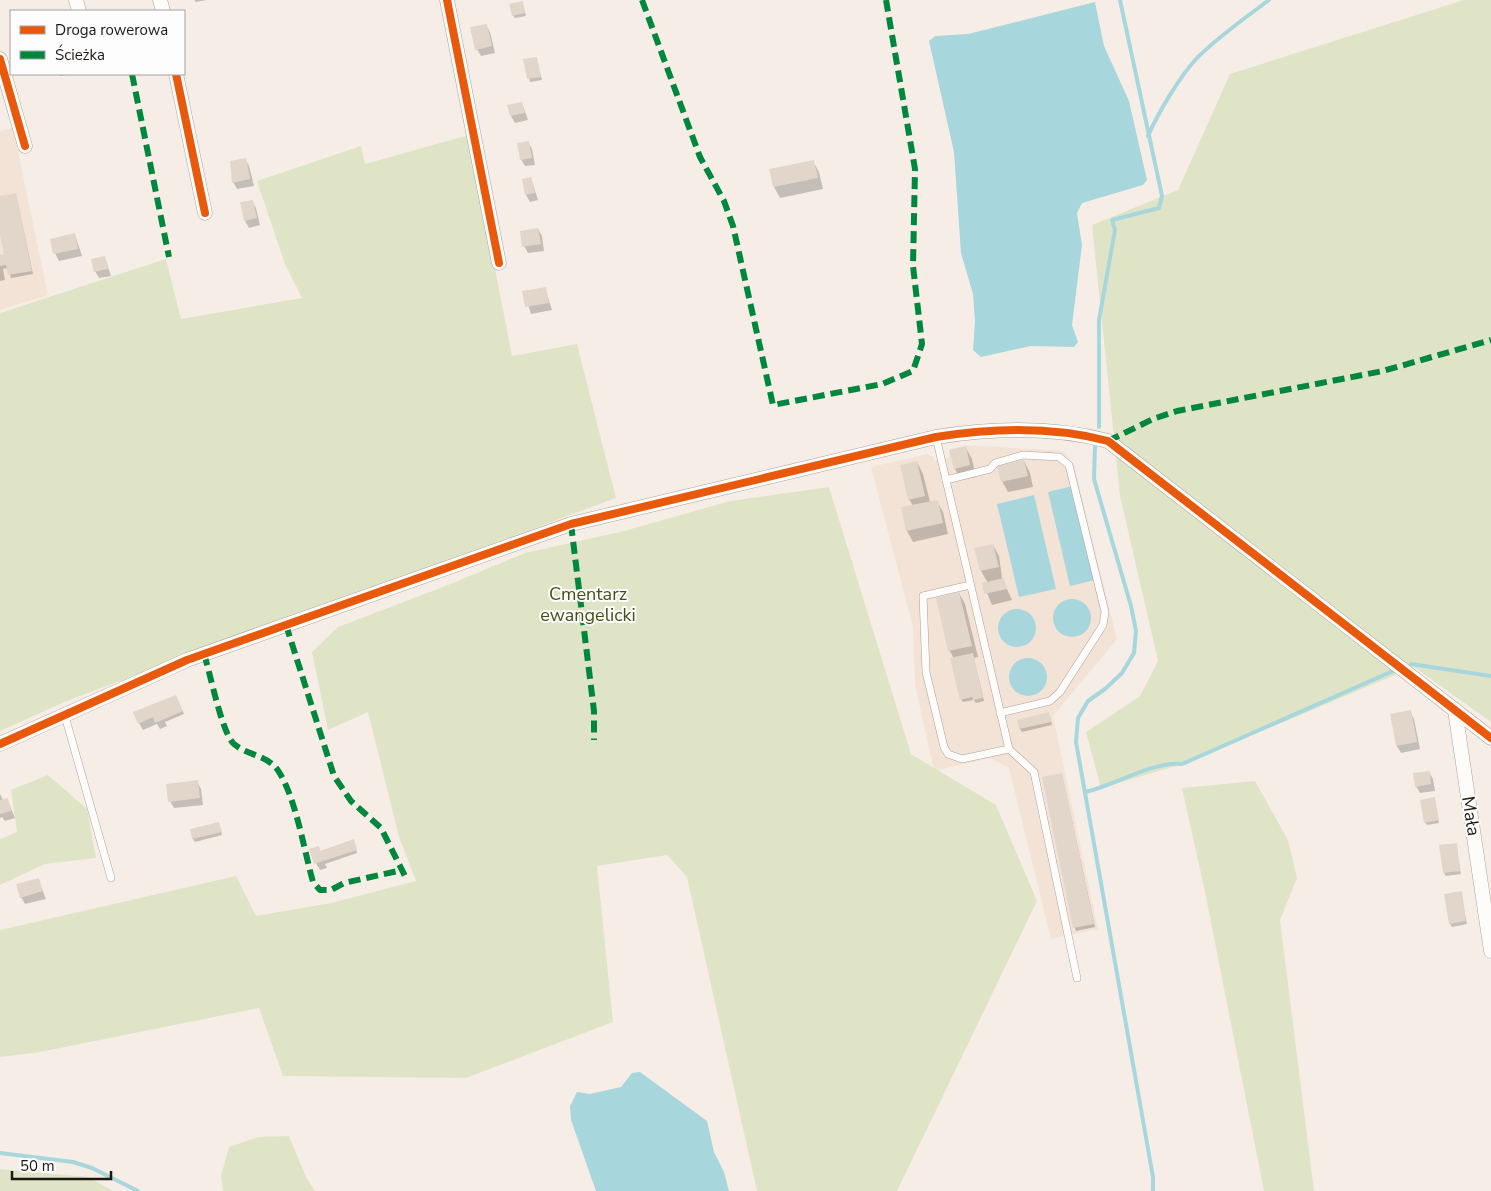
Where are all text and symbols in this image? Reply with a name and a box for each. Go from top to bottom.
legend [10,10,185,75]
text: Droga rowerowa [55,20,168,40]
text: Ścieżka [55,44,105,65]
park label: Cmentarz ewangelicki [540,582,636,627]
street label: Mała [1456,794,1486,838]
scale bar [12,1148,111,1180]
text: 50 m [20,1156,55,1176]

